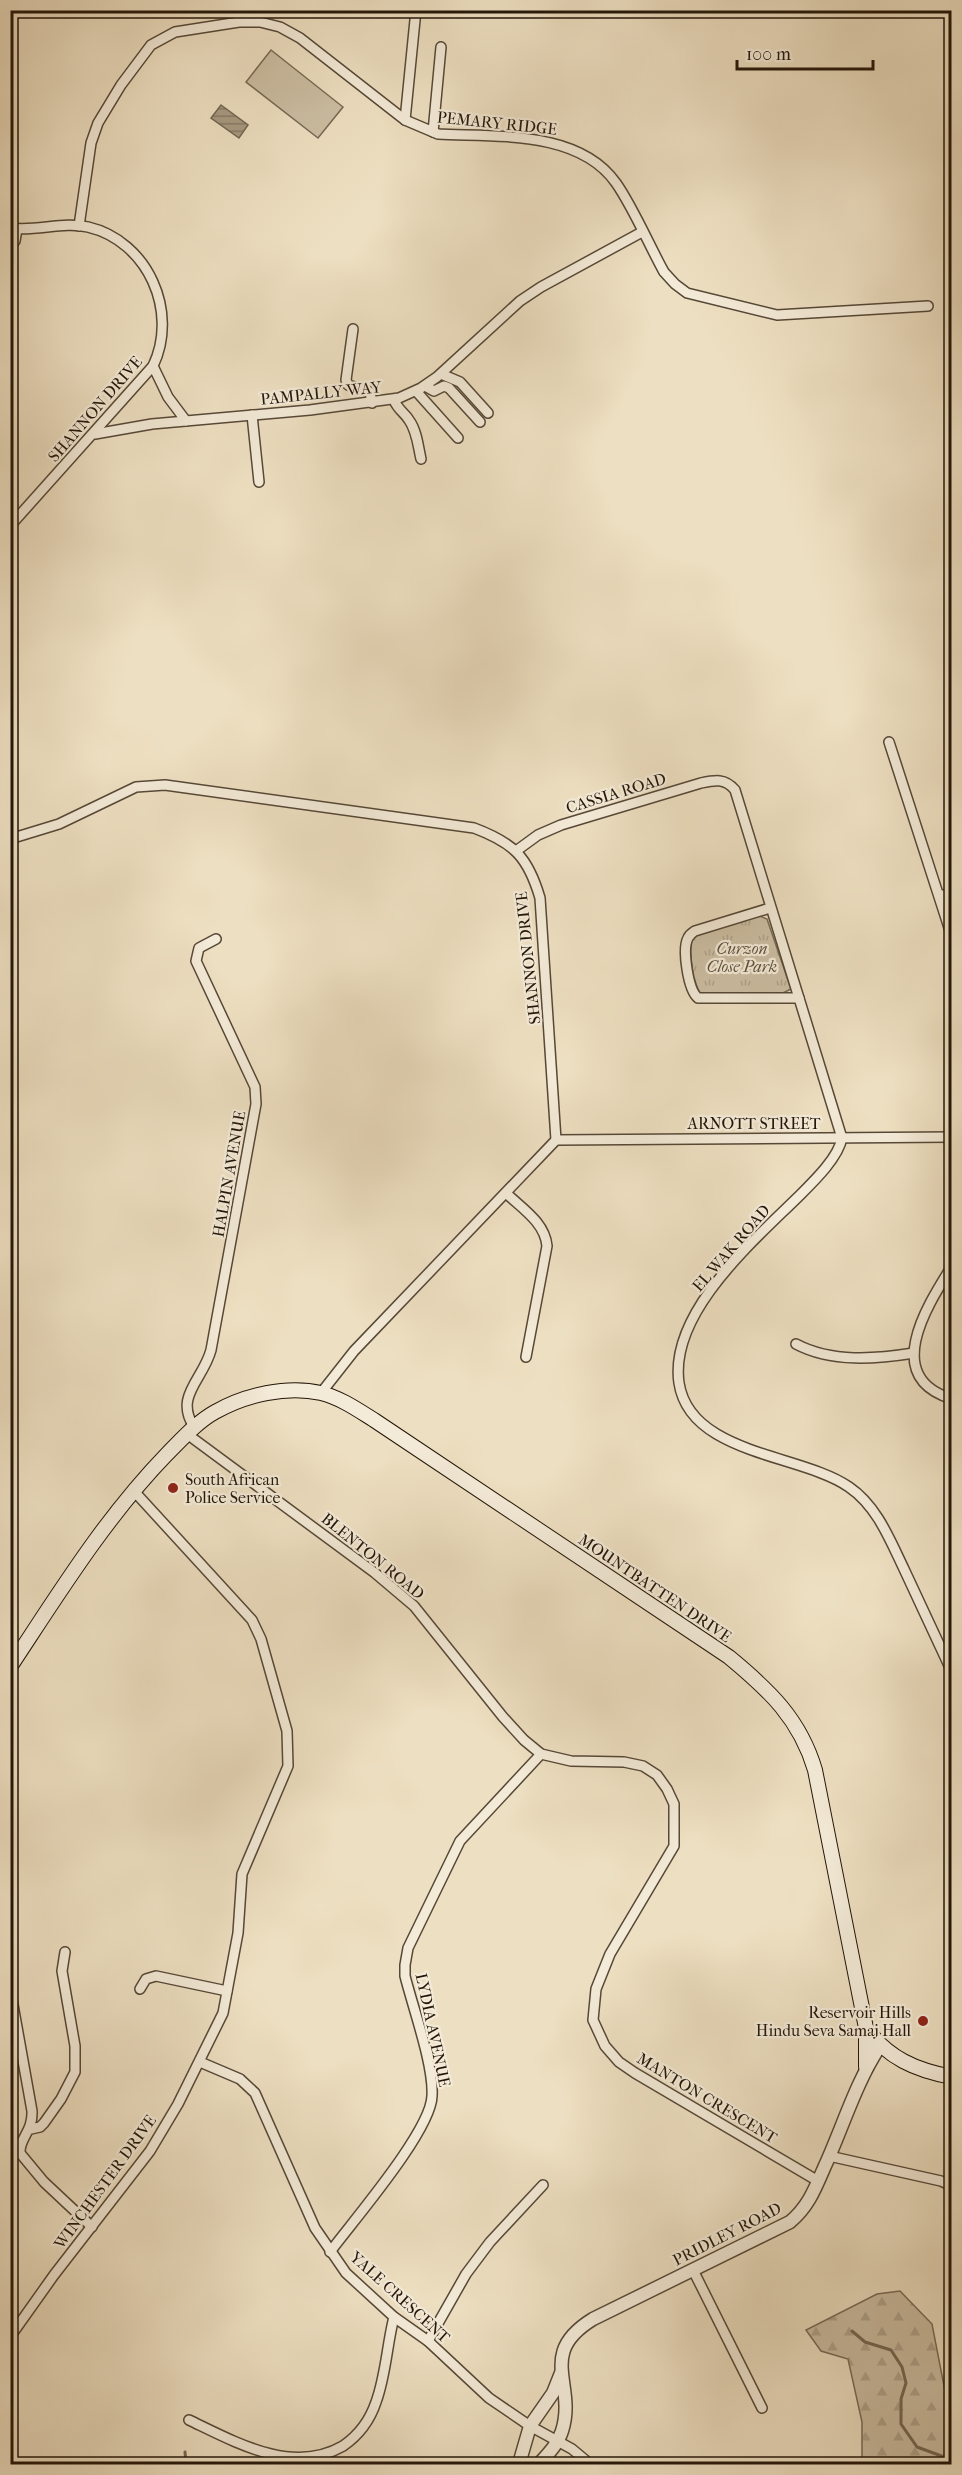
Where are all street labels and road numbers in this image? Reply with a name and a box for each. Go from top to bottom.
street label: PEMARY RIDGE [436,107,558,139]
street label: SHANNON DRIVE [44,352,146,466]
street label: PAMPALLY WAY [259,377,384,409]
street label: CASSIA ROAD [564,769,668,817]
street label: SHANNON DRIVE [512,890,544,1025]
street label: HALPIN AVENUE [209,1109,250,1239]
street label: ARNOTT STREET [687,1114,821,1133]
street label: EL WAK ROAD [688,1201,774,1295]
street label: BLENTON ROAD [318,1509,428,1603]
street label: MOUNTBATTEN DRIVE [575,1530,735,1646]
street label: LYDIA AVENUE [412,1971,454,2089]
street label: MANTON CRESCENT [634,2049,781,2147]
street label: WINCHESTER DRIVE [49,2111,160,2254]
street label: PRIDLEY ROAD [670,2198,784,2270]
street label: YALE CRESCENT [346,2247,454,2347]

